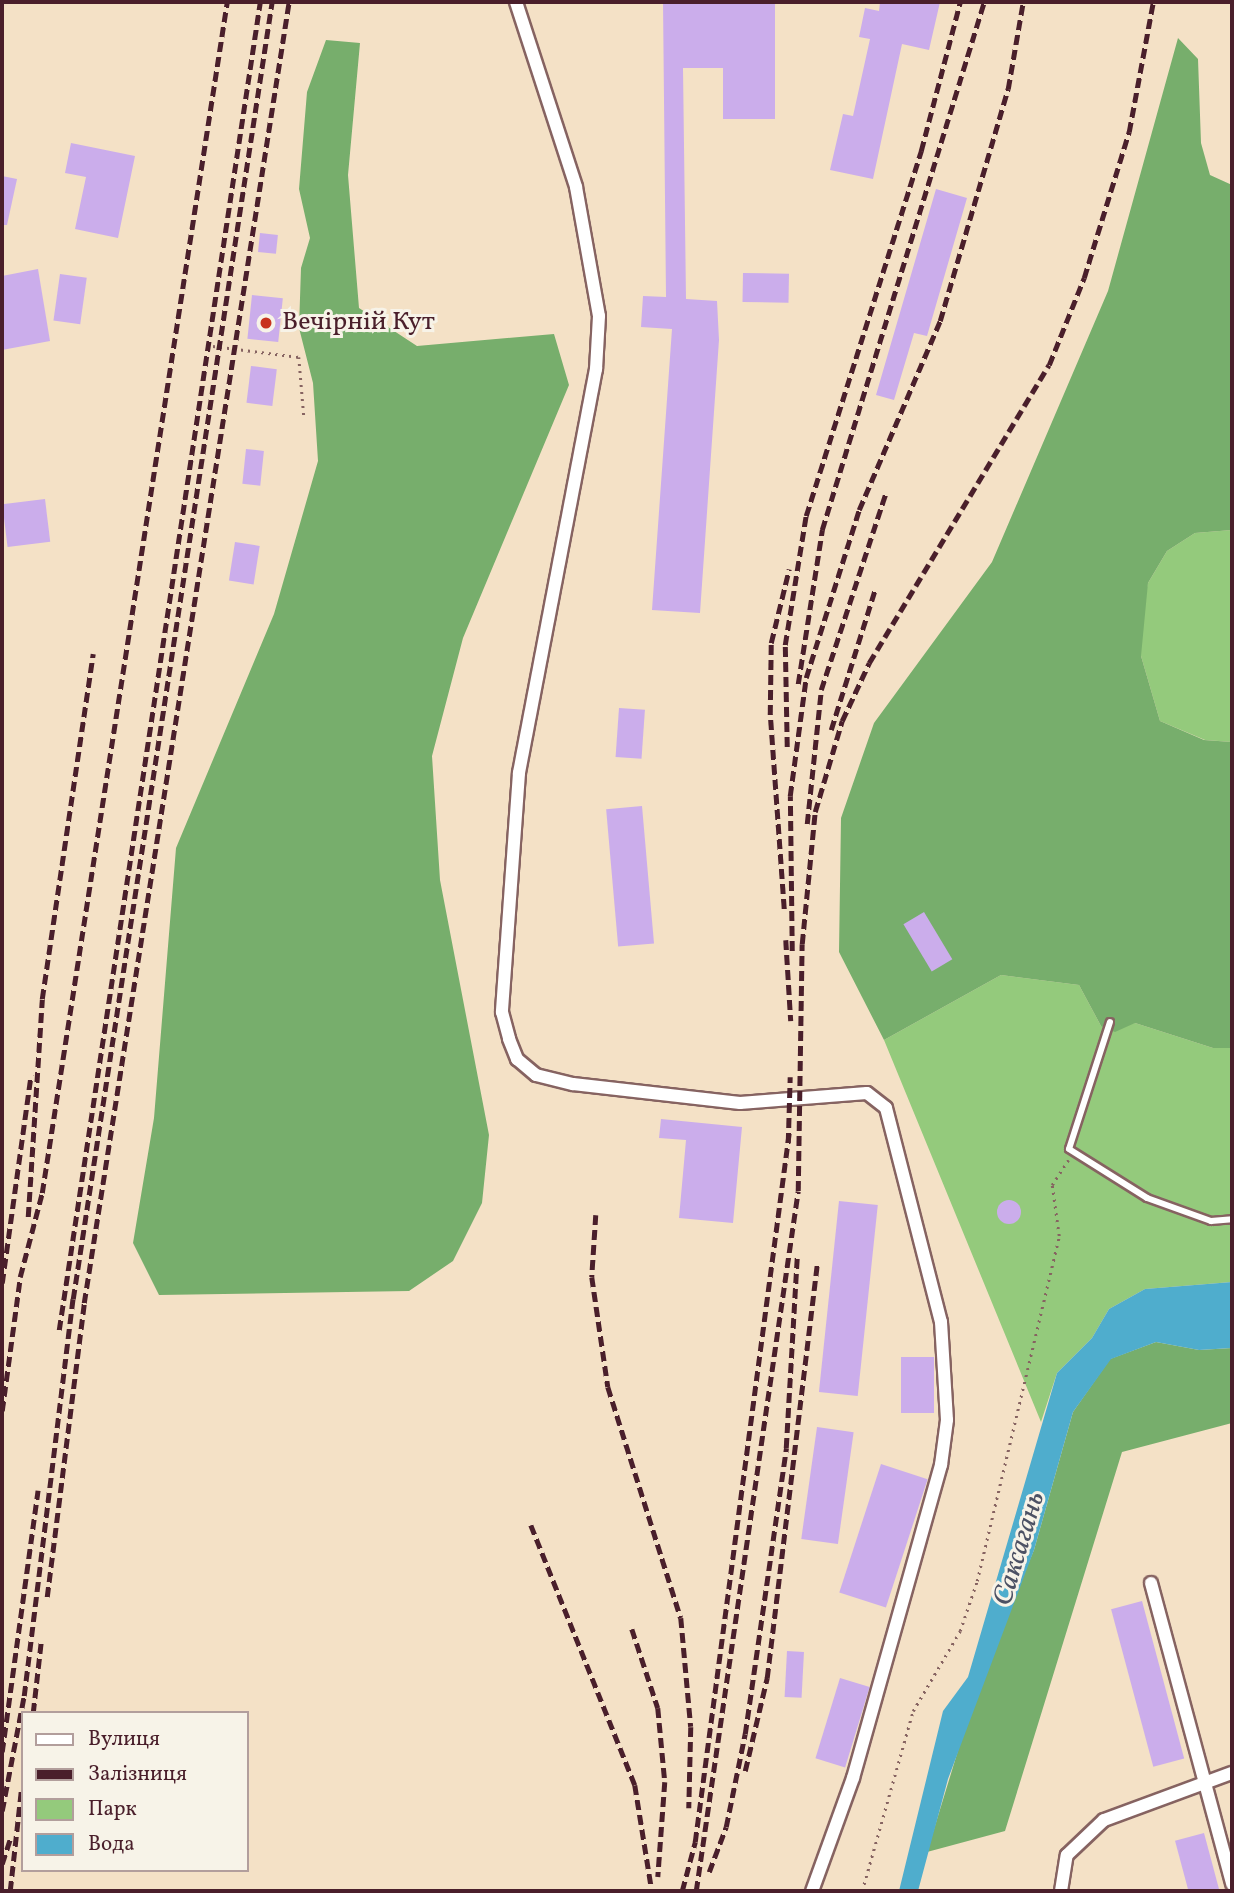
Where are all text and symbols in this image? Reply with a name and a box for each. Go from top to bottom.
place label: Вечірній Кут [282,307,435,339]
marker: Вечірній Кут [256,313,276,333]
water label: Саксагань [987,1488,1053,1610]
legend [21,1711,248,1872]
text: Вулиця [88,1725,160,1754]
text: Залізниця [88,1760,187,1789]
text: Парк [88,1795,137,1824]
text: Вода [88,1830,135,1859]

